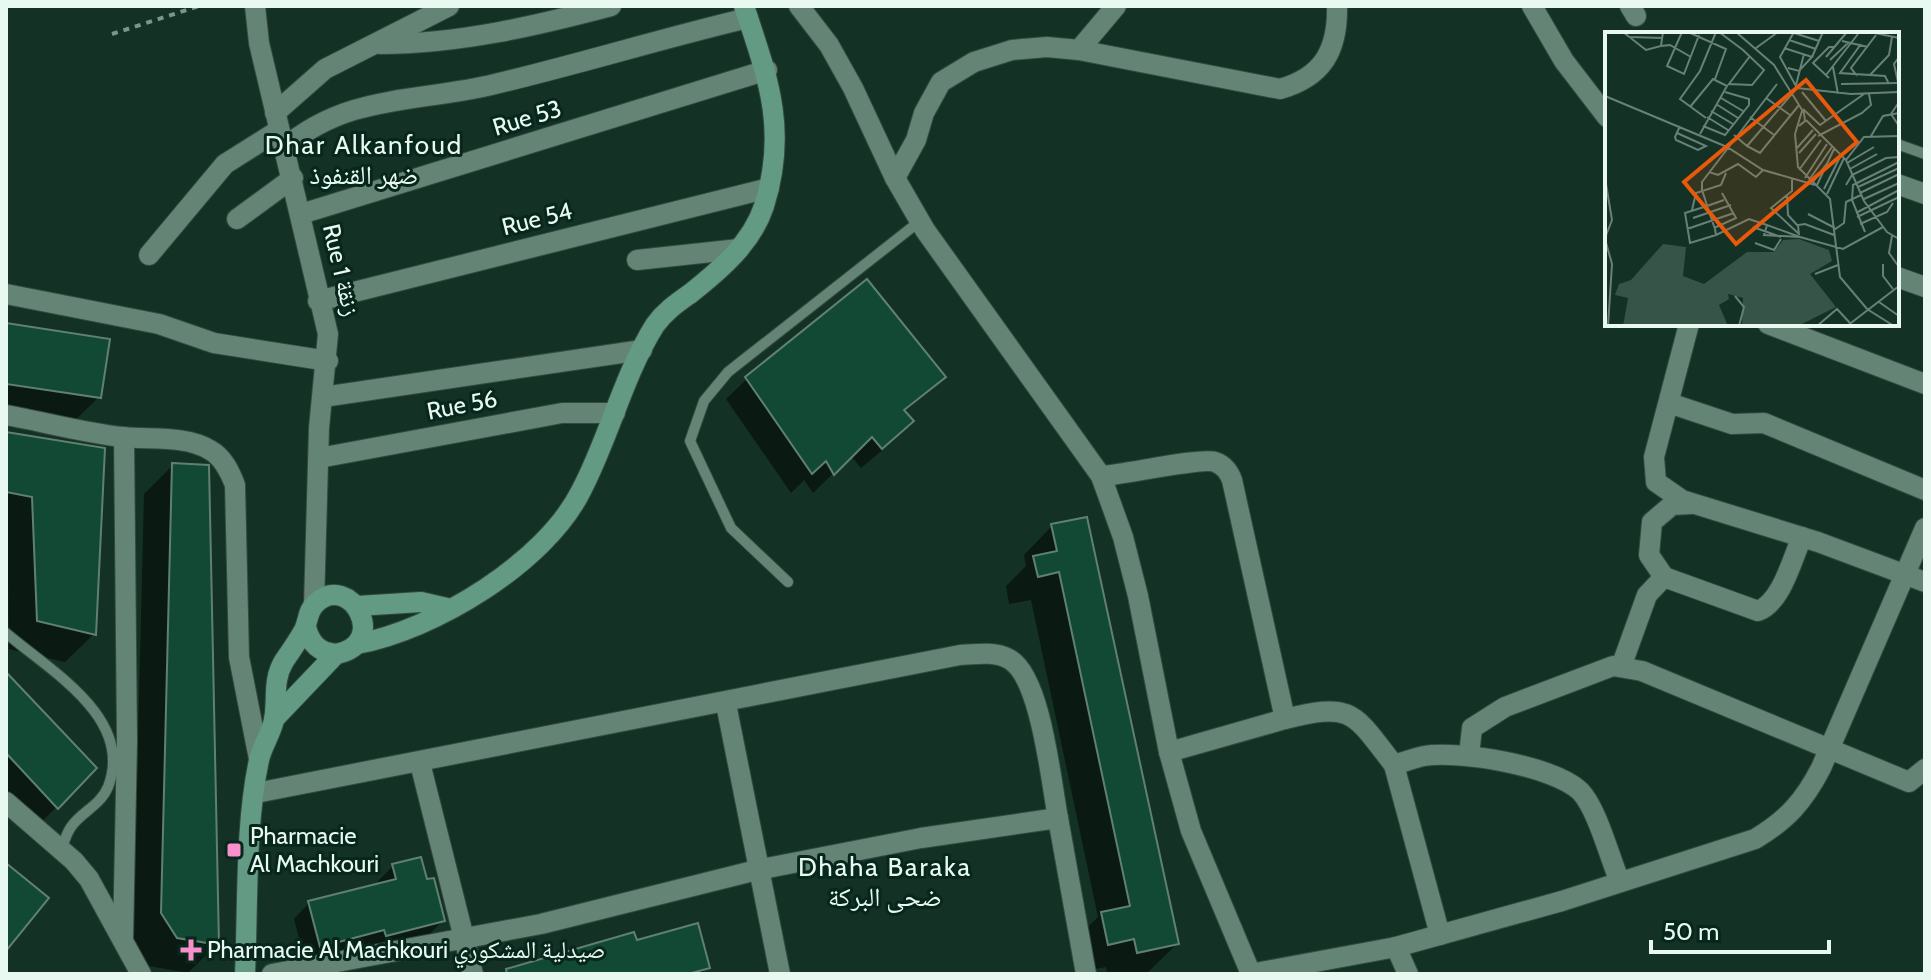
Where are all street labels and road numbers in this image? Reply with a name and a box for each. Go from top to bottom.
street label: Rue 53 [489,93,565,142]
street label: Rue 54 [499,196,575,241]
street label: Rue 1 زنقة [317,221,366,319]
street label: Rue 56 [424,383,500,426]

